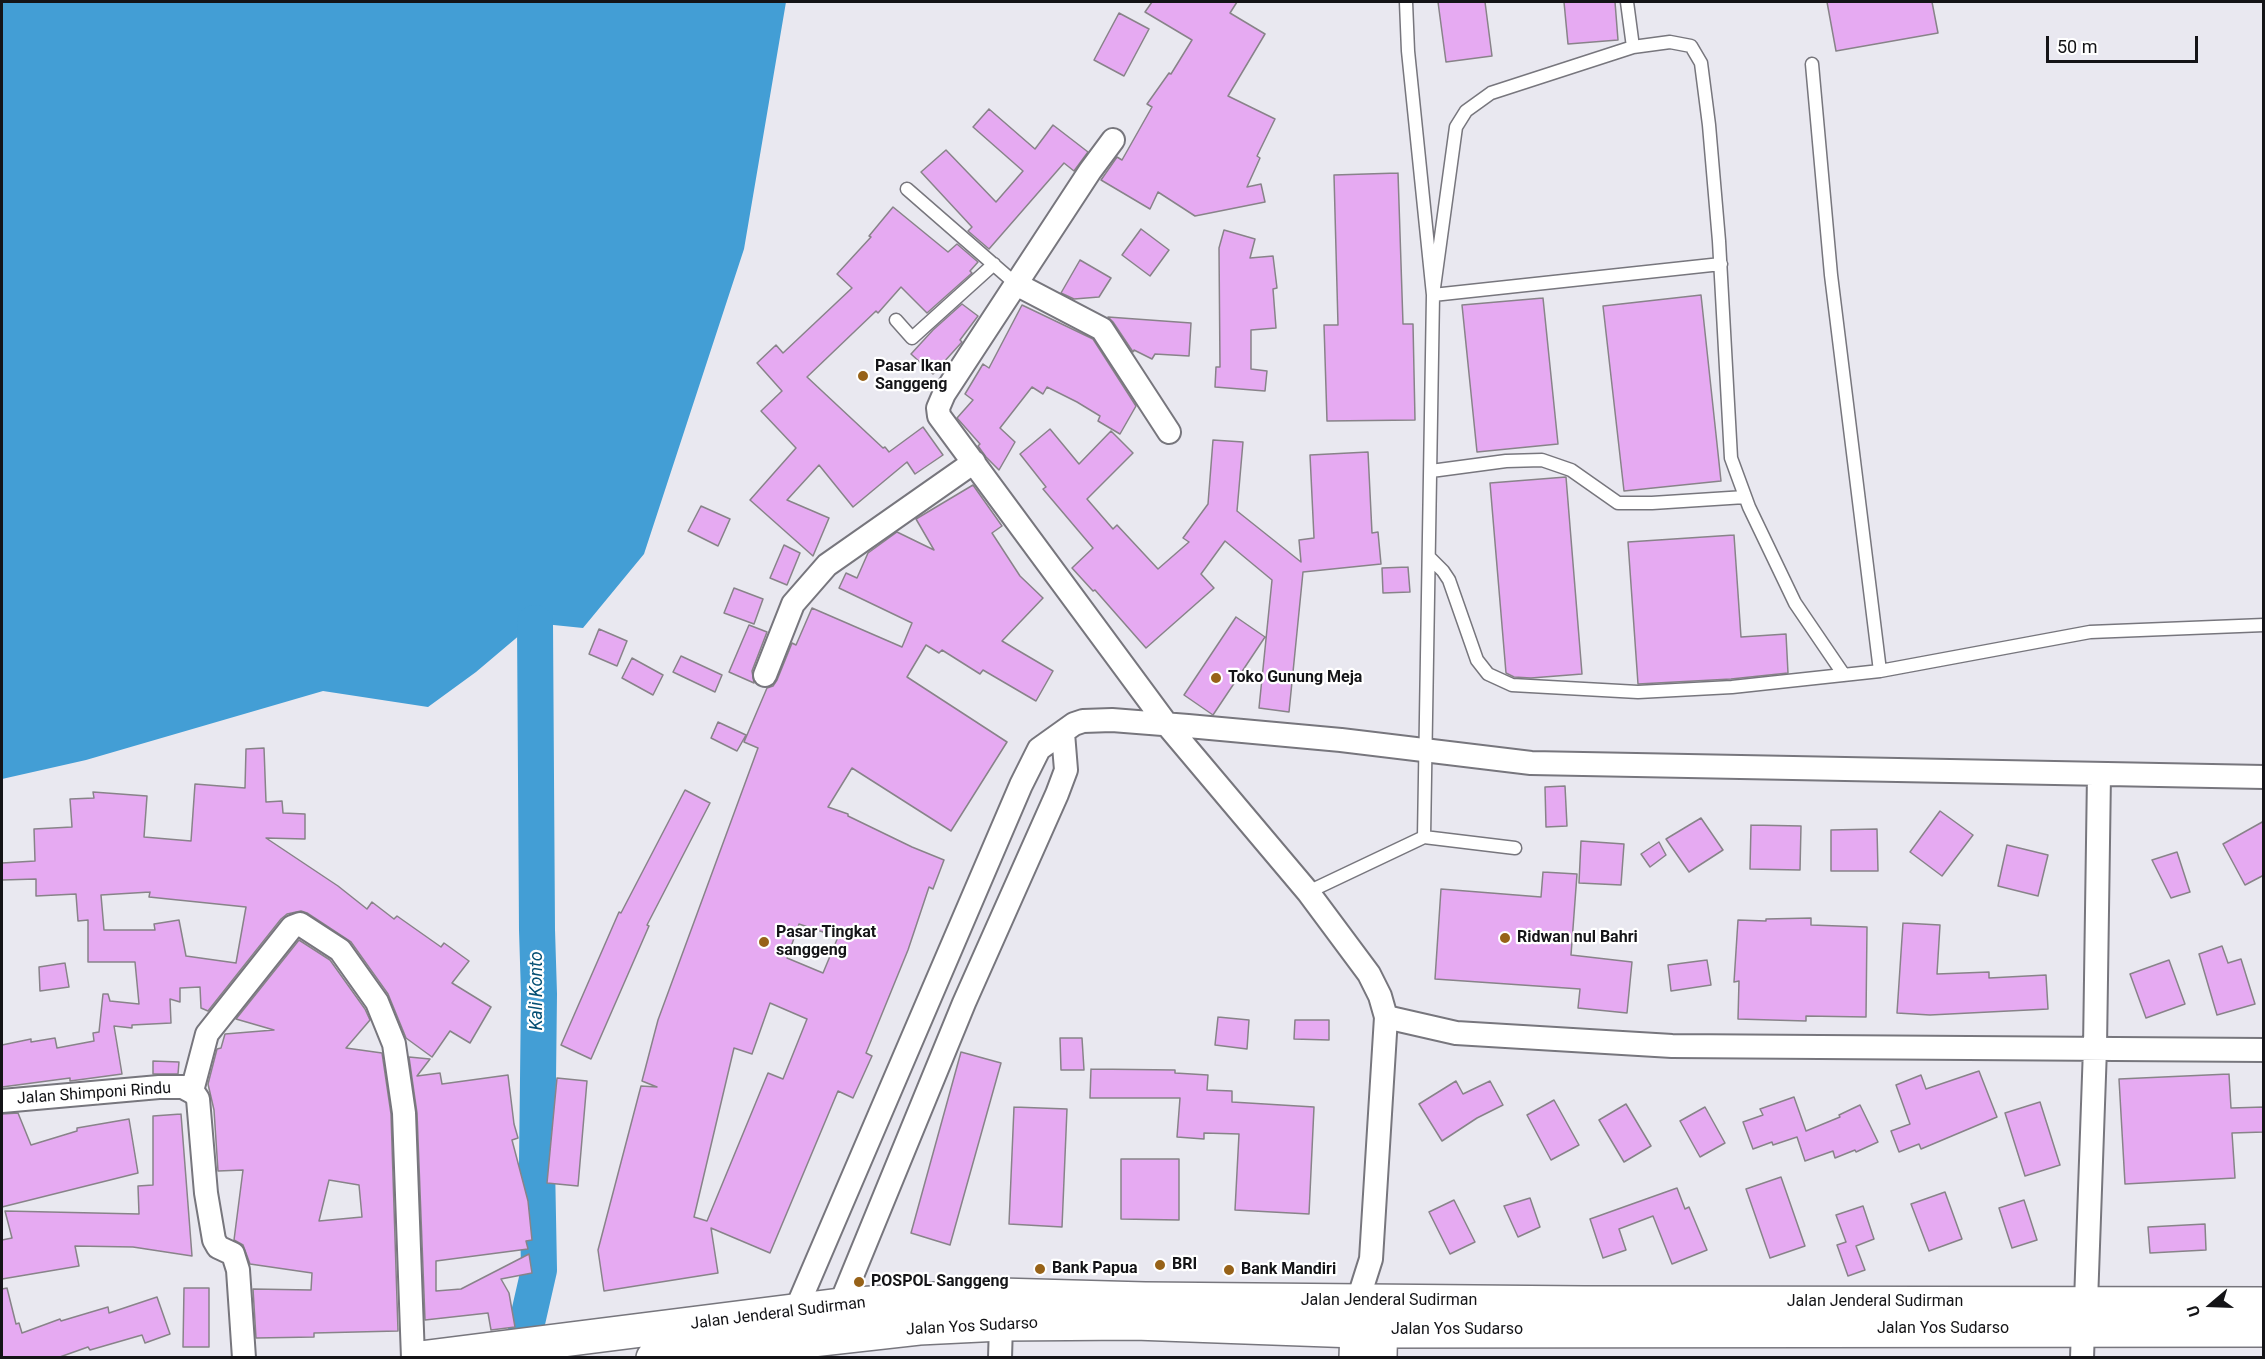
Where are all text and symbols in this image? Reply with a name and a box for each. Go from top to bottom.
scale bar [2049,24,2200,62]
text: 50 m [2057,36,2097,57]
place label: Pasar Ikan Sanggeng [875,357,951,395]
marker: Pasar Ikan Sanggeng [856,369,870,383]
place label: Toko Gunung Meja [1228,668,1362,688]
marker: Toko Gunung Meja [1209,671,1223,685]
place label: Pasar Tingkat sanggeng [776,923,876,961]
place label: Ridwan nul Bahri [1517,928,1638,948]
marker: Ridwan nul Bahri [1498,931,1512,945]
marker: Pasar Tingkat sanggeng [757,935,771,949]
water label: Kali Konto [526,951,548,1031]
street label: Jalan Shimponi Rindu [16,1079,172,1109]
place label: BRI [1172,1255,1197,1275]
marker: BRI [1153,1258,1167,1272]
place label: Bank Papua [1052,1259,1138,1279]
place label: Bank Mandiri [1241,1260,1336,1280]
marker: Bank Papua [1033,1262,1047,1276]
marker: Bank Mandiri [1222,1263,1236,1277]
place label: POSPOL Sanggeng [871,1272,1009,1292]
marker: POSPOL Sanggeng [852,1275,866,1289]
north arrow [2181,1275,2241,1335]
street label: Jalan Jenderal Sudirman [1301,1291,1477,1311]
street label: Jalan Jenderal Sudirman [1787,1292,1963,1312]
street label: Jalan Jenderal Sudirman [689,1294,867,1334]
text: U [2183,1303,2204,1319]
street label: Jalan Yos Sudarso [905,1314,1039,1340]
street label: Jalan Yos Sudarso [1877,1319,2009,1339]
street label: Jalan Yos Sudarso [1391,1320,1523,1340]

